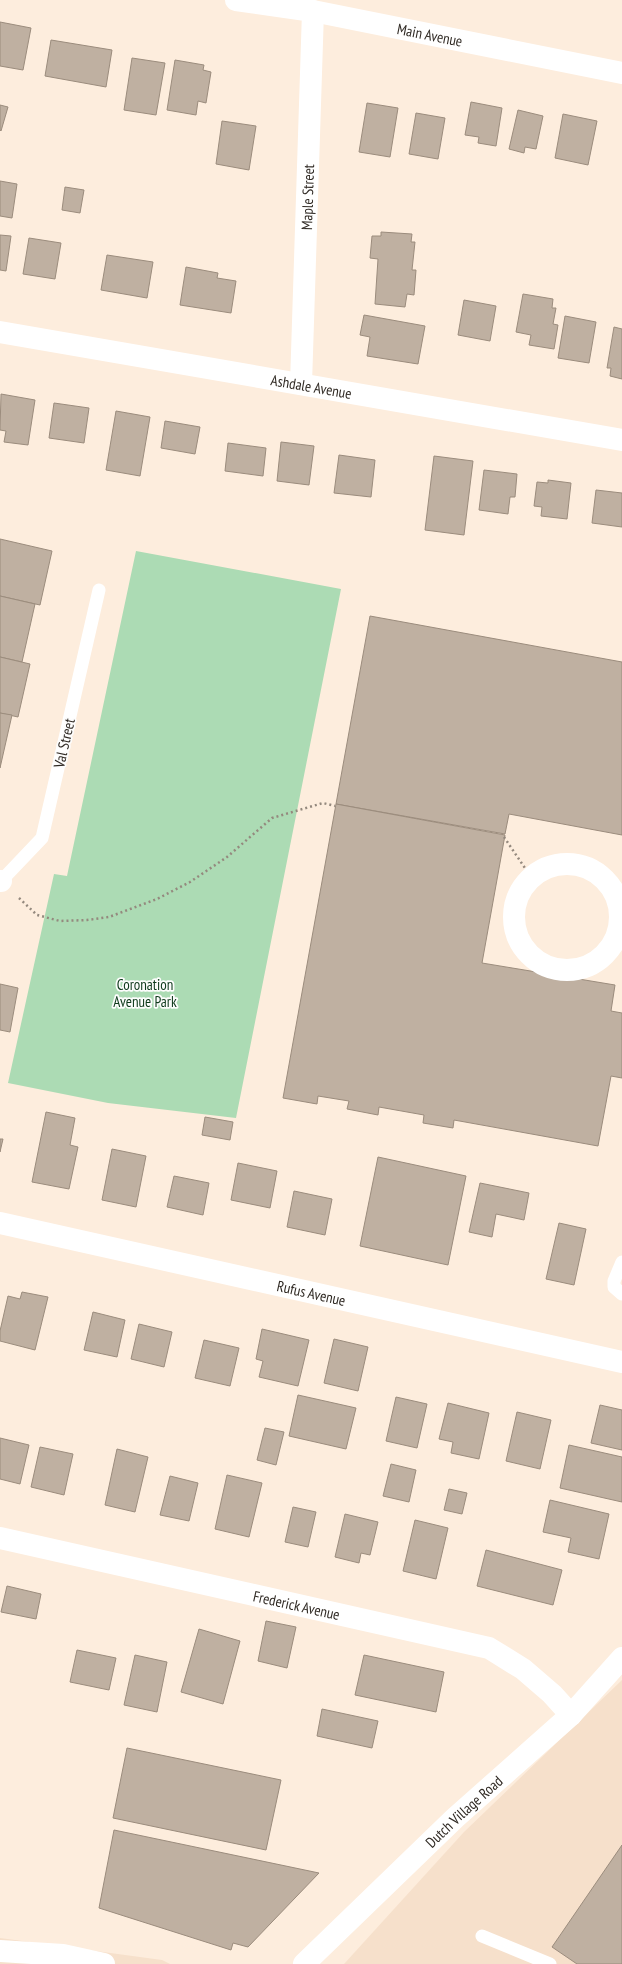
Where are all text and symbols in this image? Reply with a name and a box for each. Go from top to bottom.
street label: Main Avenue [396,19,464,50]
street label: Maple Street [296,164,318,230]
street label: Ashdale Avenue [269,370,353,402]
street label: Val Street [49,716,79,771]
park label: Coronation Avenue Park [113,975,177,1011]
street label: Rufus Avenue [275,1276,348,1309]
street label: Frederick Avenue [251,1586,342,1624]
street label: Dutch Village Road [421,1771,506,1851]

